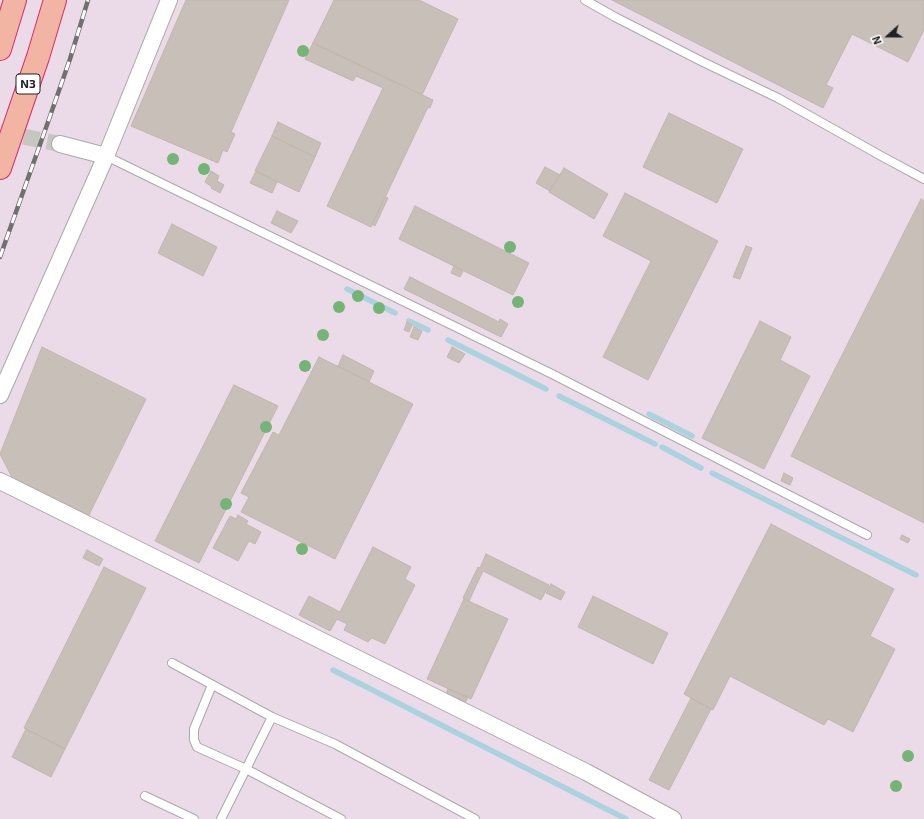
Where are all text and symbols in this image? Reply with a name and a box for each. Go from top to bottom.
north arrow [868,16,908,56]
text: N [869,34,884,47]
road number: N3 [16,74,40,94]

